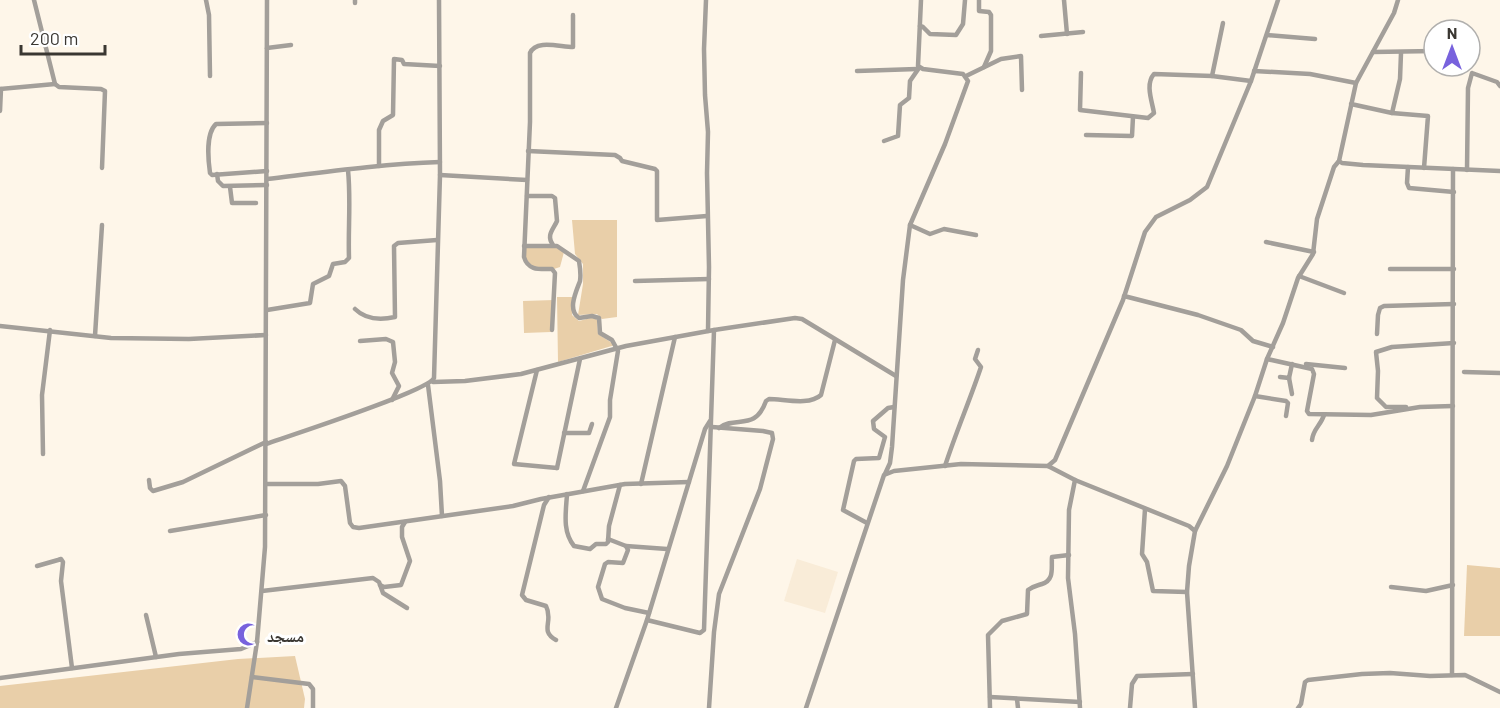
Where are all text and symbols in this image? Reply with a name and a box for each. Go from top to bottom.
scale bar [21,18,105,56]
north arrow [1422,18,1482,78]
text: N [1447,23,1457,42]
text: 200 m [30,27,78,49]
mosque icon: مسجد [236,622,262,648]
place label: مسجد [267,626,304,645]

